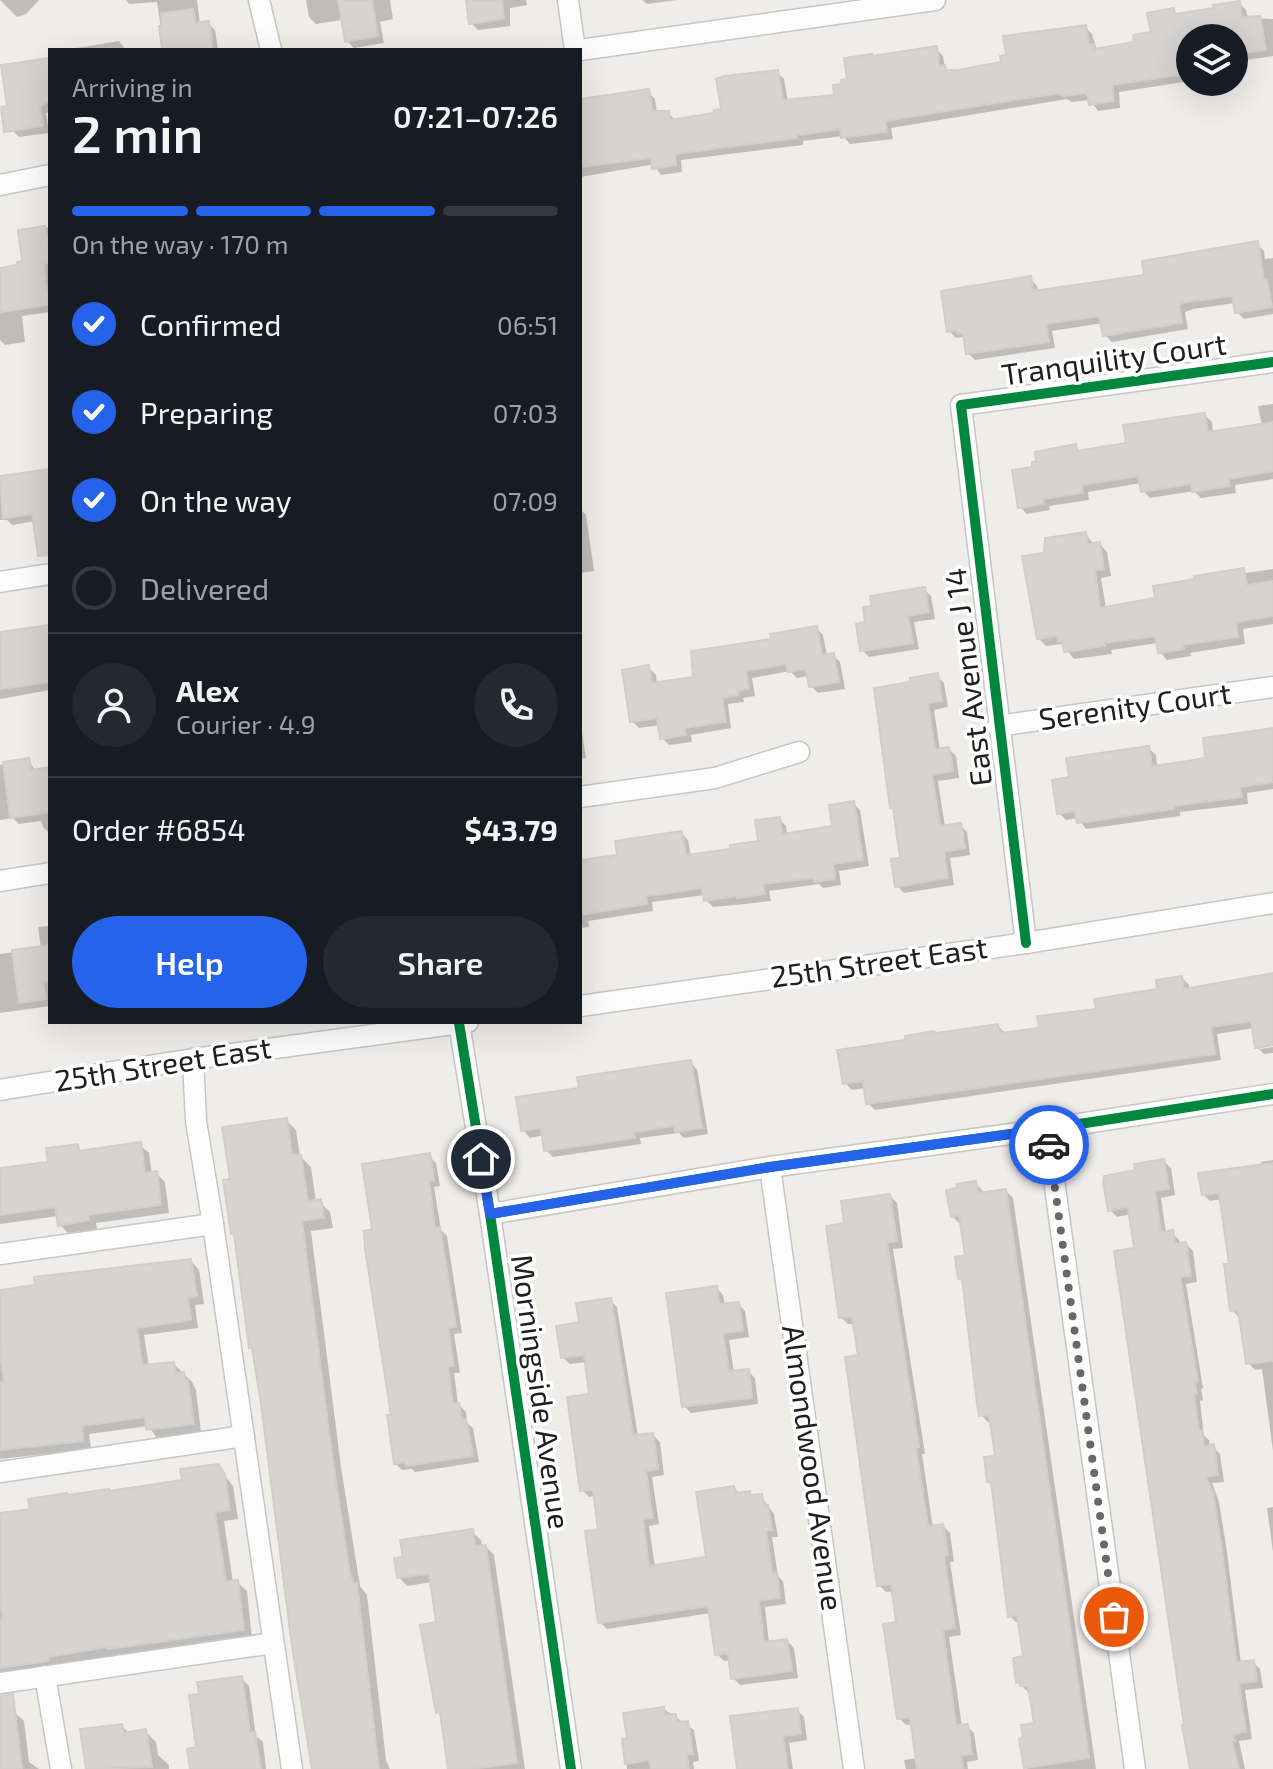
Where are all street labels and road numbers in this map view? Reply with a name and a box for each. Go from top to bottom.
street label: Tranquility Court [999,324,1228,392]
street label: East Avenue J 14 [936,566,998,789]
street label: Serenity Court [1036,674,1233,736]
street label: 25th Street East [768,928,989,994]
street label: 25th Street East [52,1028,273,1098]
street label: Morningside Avenue [505,1252,579,1531]
street label: Almondwood Avenue [776,1323,852,1613]

